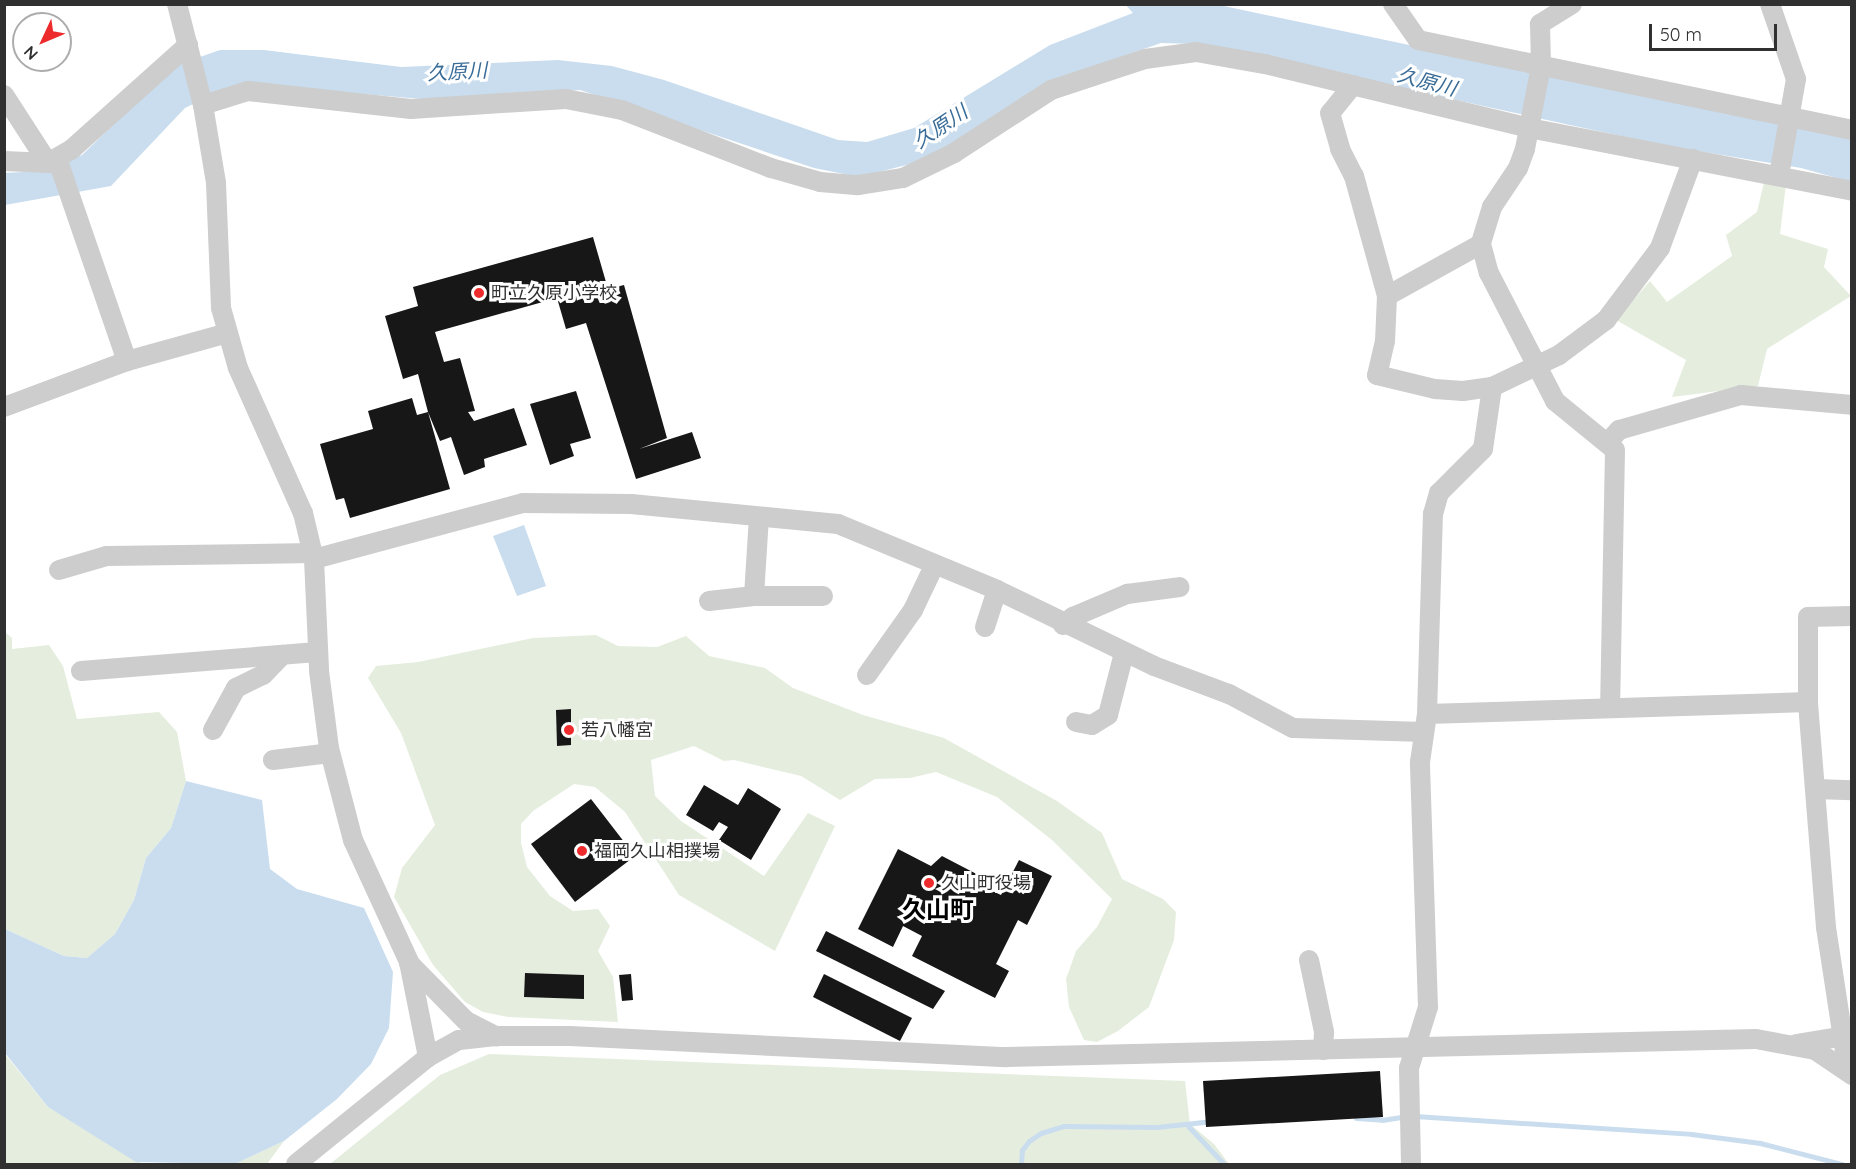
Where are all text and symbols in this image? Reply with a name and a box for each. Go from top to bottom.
north arrow [12,12,72,72]
scale bar [1652,12,1780,50]
text: 50 m [1660,23,1702,46]
text: N [19,42,42,64]
water label: 久原川 [426,57,488,85]
water label: 久原川 [1395,62,1459,100]
water label: 久原川 [908,99,972,153]
place label: 町立久原小学校 [491,282,617,304]
marker: 町立久原小学校 [472,286,486,300]
place label: 若八幡宮 [581,719,653,741]
marker: 若八幡宮 [562,723,576,737]
place label: 福岡久山相撲場 [594,840,720,862]
marker: 福岡久山相撲場 [575,844,589,858]
place label: 久山町役場 [941,872,1031,894]
marker: 久山町役場 [922,876,936,890]
district label: 久山町 [902,896,974,924]

